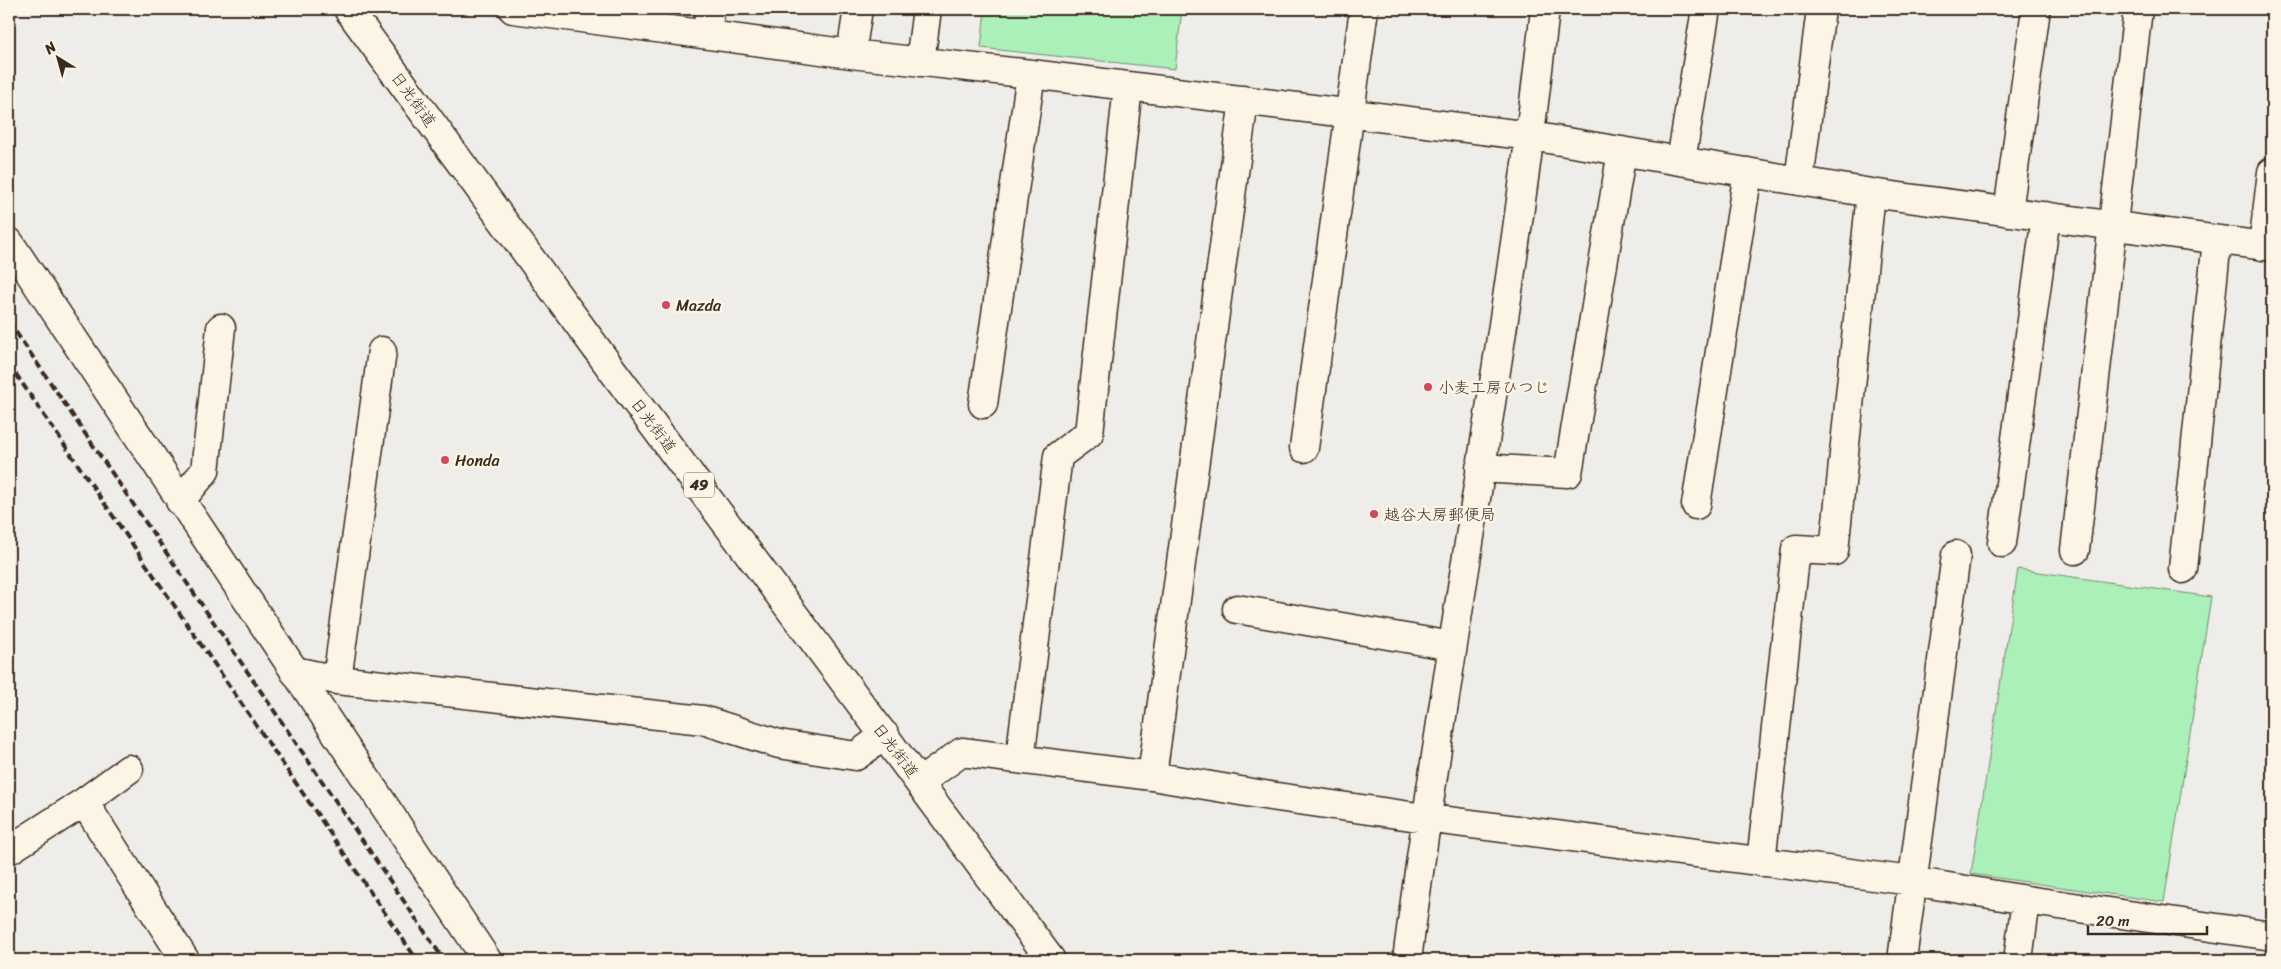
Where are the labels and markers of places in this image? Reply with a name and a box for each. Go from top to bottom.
place label: Mazda [676,291,722,320]
marker: Mazda [660,299,672,311]
place label: 小麦工房ひつじ [1438,373,1550,402]
marker: 小麦工房ひつじ [1422,381,1434,393]
place label: Honda [455,446,501,475]
marker: Honda [439,454,451,466]
place label: 越谷大房郵便局 [1384,500,1496,529]
marker: 越谷大房郵便局 [1368,508,1380,520]

